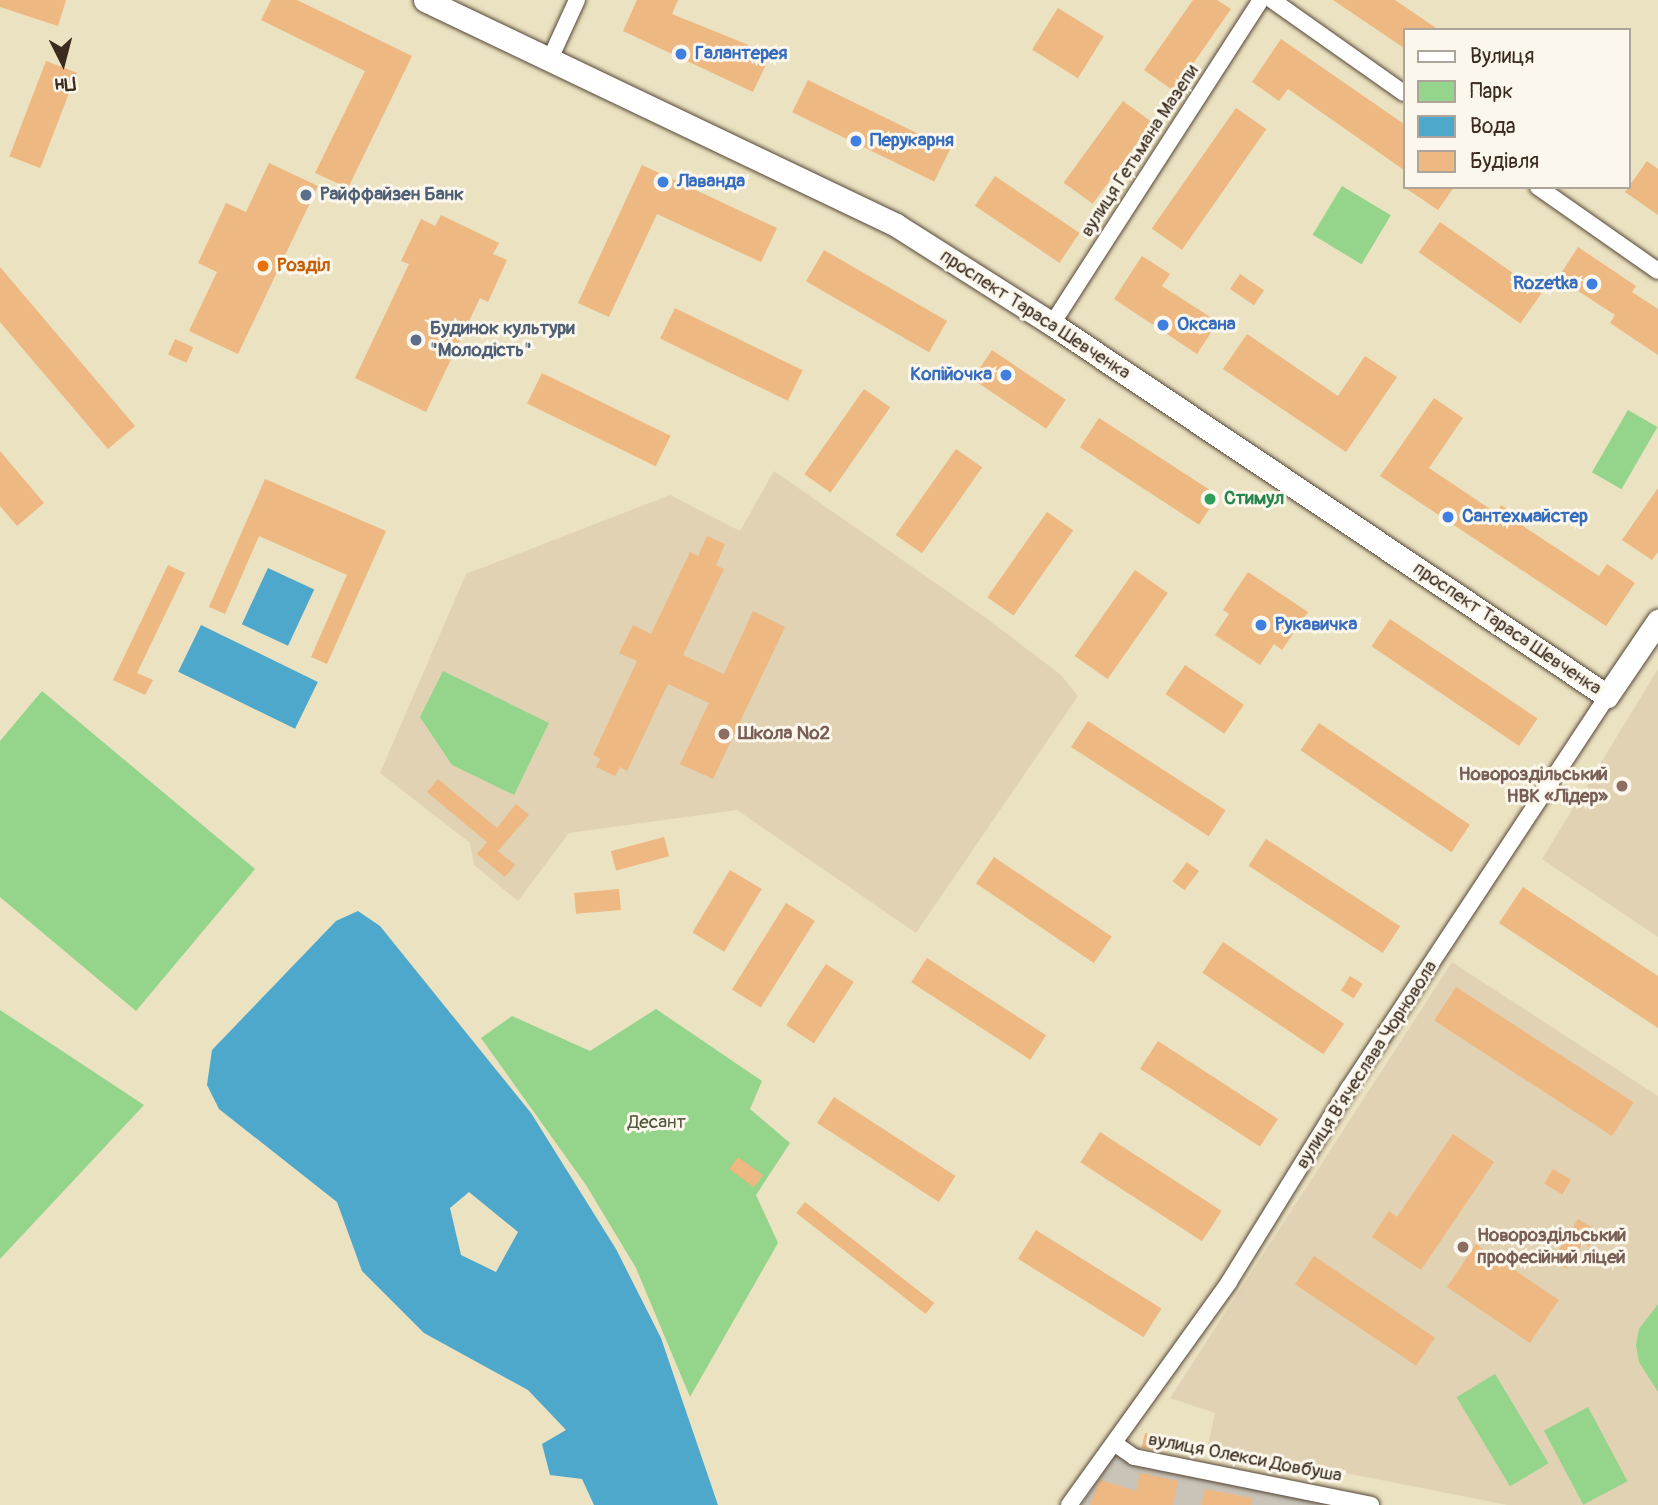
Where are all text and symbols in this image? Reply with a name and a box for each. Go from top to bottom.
north arrow [28,28,98,98]
legend [1402,28,1630,189]
place label: Галантерея [695,43,787,65]
text: Вулиця [1470,43,1534,70]
marker: Галантерея [673,46,689,62]
street label: вулиця Гетьмана Мазепи [1076,61,1204,241]
text: Пн [54,71,77,97]
text: Парк [1470,78,1513,105]
text: Вода [1470,113,1516,140]
place label: Перукарня [870,130,954,152]
marker: Перукарня [848,133,864,149]
text: Будівля [1470,148,1539,175]
place label: Лаванда [677,171,745,193]
marker: Лаванда [655,174,671,190]
place label: Райффайзен Банк [320,184,464,206]
marker: Райффайзен Банк [298,187,314,203]
street label: проспект Тараса Шевченка [936,245,1134,385]
place label: Розділ [277,255,331,277]
marker: Розділ [255,258,271,274]
place label: Rozetka [1513,273,1578,295]
marker: Rozetka [1584,276,1600,292]
place label: Оксана [1177,314,1236,336]
marker: Оксана [1155,317,1171,333]
place label: Будинок культури "Молодість" [430,318,575,362]
marker: Будинок культури "Молодість" [408,332,424,348]
place label: Копійочка [910,364,992,386]
marker: Копійочка [998,367,1014,383]
place label: Стимул [1224,488,1284,510]
marker: Стимул [1202,491,1218,507]
place label: Сантехмайстер [1462,506,1588,528]
marker: Сантехмайстер [1440,509,1456,525]
street label: проспект Тараса Шевченка [1409,557,1605,701]
place label: Рукавичка [1275,614,1357,636]
marker: Рукавичка [1253,617,1269,633]
place label: Школа №2 [738,723,830,745]
marker: Школа №2 [716,726,732,742]
place label: Новороздільський НВК «Лідер» [1459,764,1608,808]
marker: Новороздільський НВК «Лідер» [1614,778,1630,794]
street label: вулиця Вʼячеслава Чорновола [1291,957,1443,1173]
park label: Десант [628,1112,686,1134]
place label: Новороздільський професійний ліцей [1477,1225,1626,1269]
marker: Новороздільський професійний ліцей [1455,1239,1471,1255]
street label: вулиця Олекси Довбуша [1146,1428,1344,1488]

